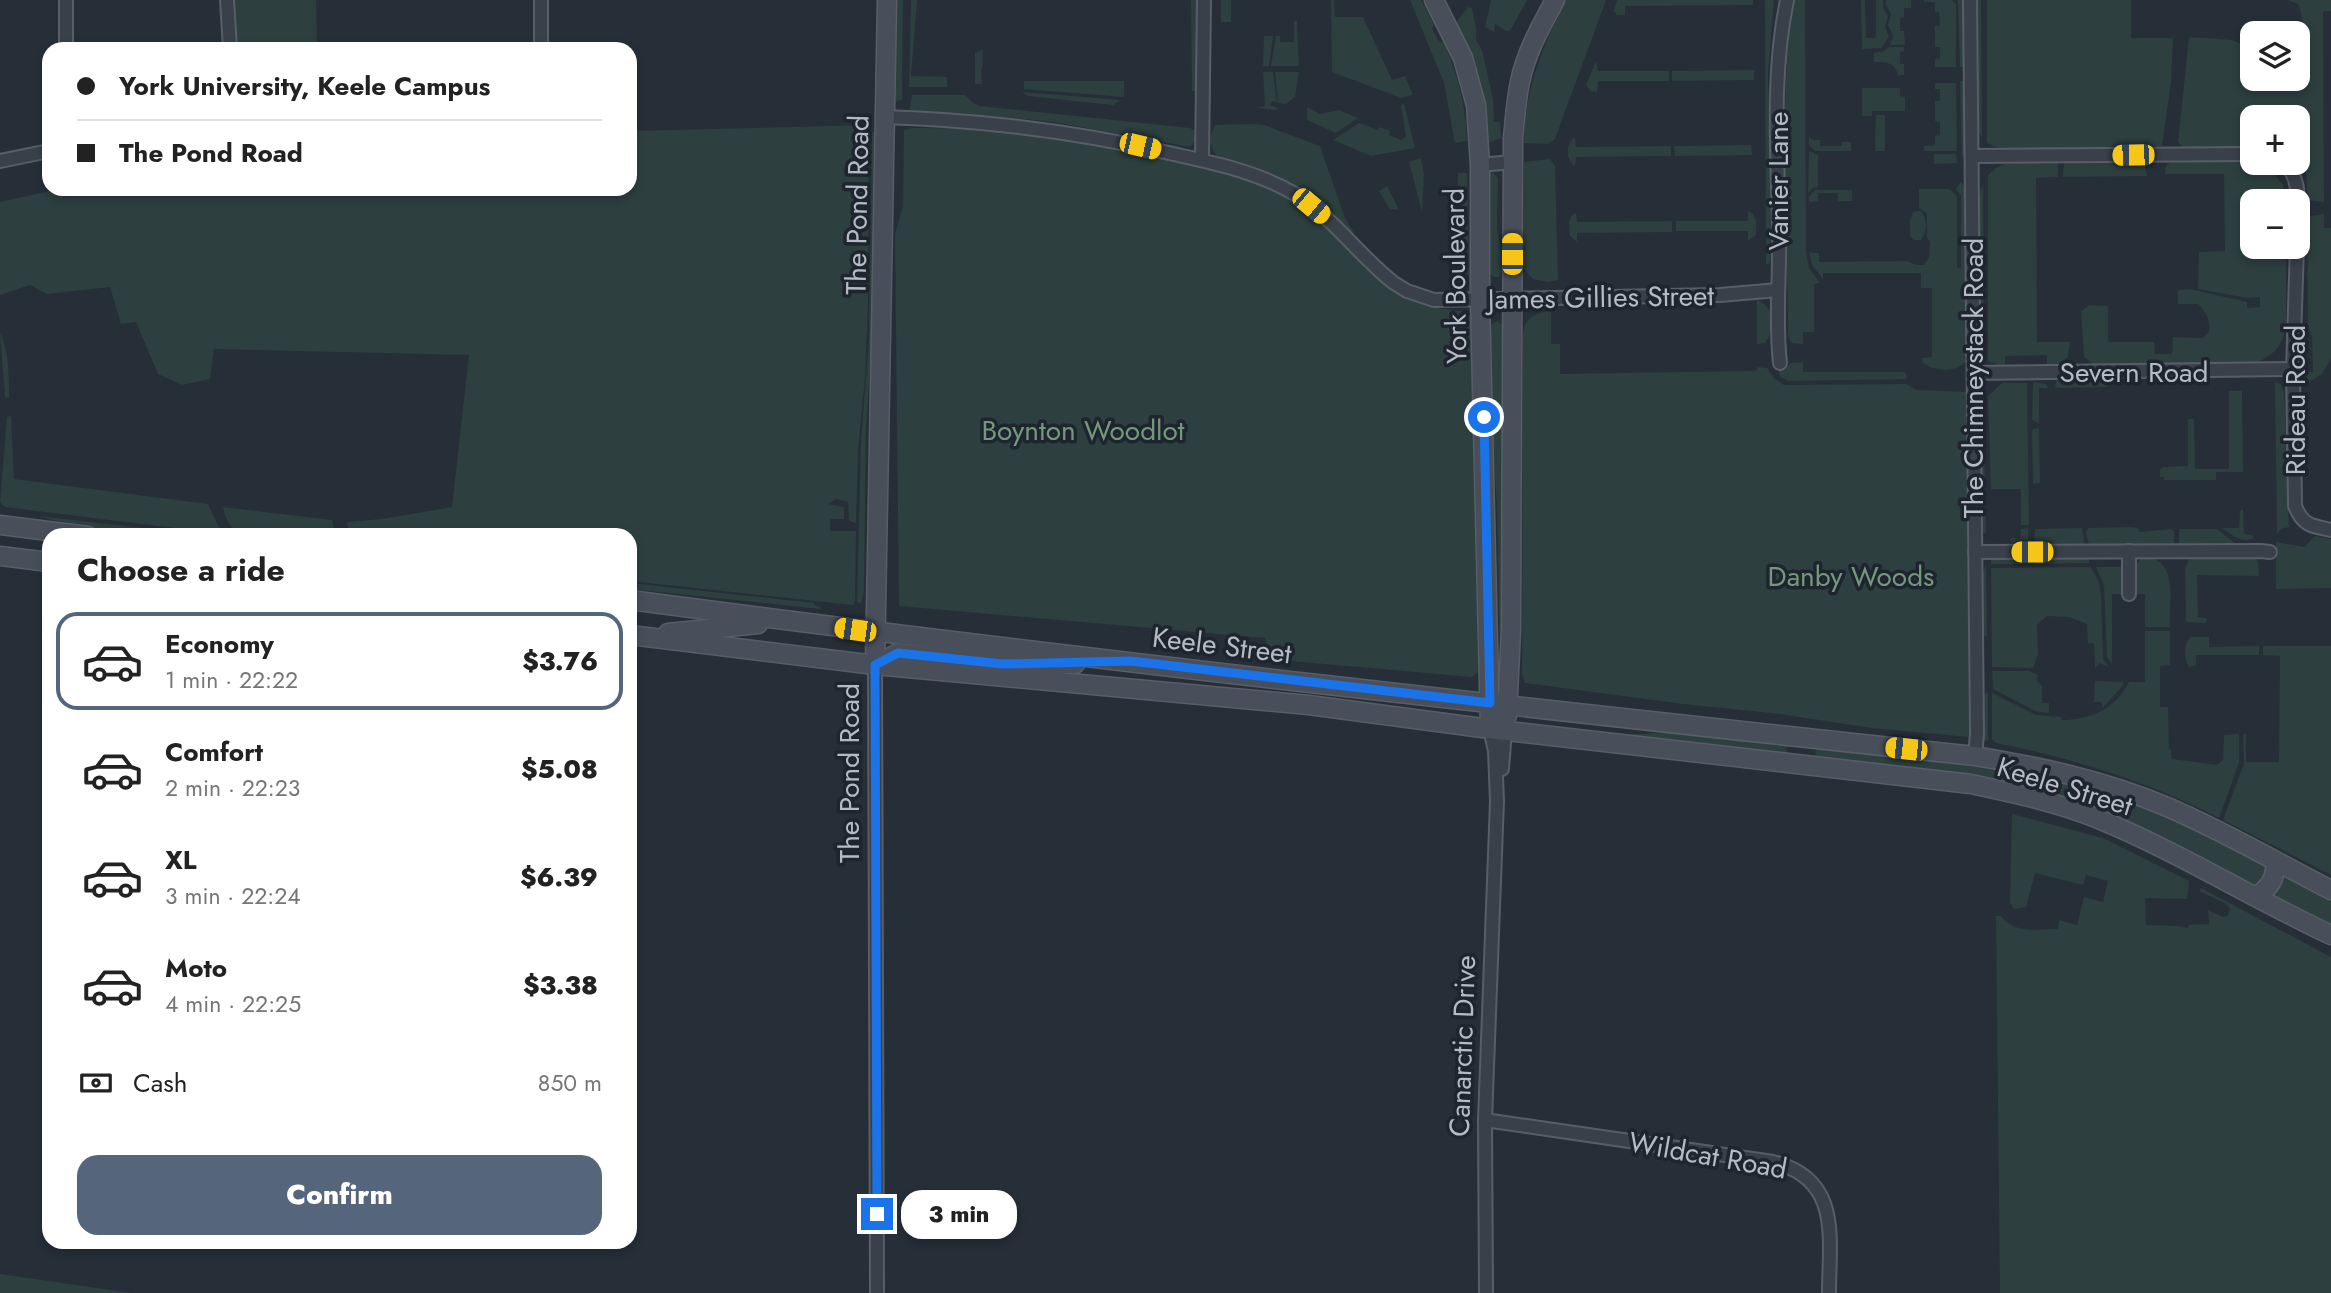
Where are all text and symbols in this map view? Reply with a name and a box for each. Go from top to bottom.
map controls [2240,21,2310,259]
button: layers [2240,21,2310,91]
text: York University, Keele Campus [119,67,490,105]
button: + [2240,105,2310,175]
street label: Vanier Lane [1758,112,1799,250]
street label: The Pond Road [835,115,880,295]
car [1118,131,1163,161]
text: The Pond Road [119,134,303,172]
car [2112,144,2155,166]
car [1289,184,1334,228]
street label: York Boulevard [1433,188,1478,364]
button: − [2240,189,2310,259]
car [1502,233,1523,275]
street label: The Chimneystack Road [1953,238,1994,518]
street label: James Gillies Street [1484,275,1715,320]
street label: Rideau Road [2275,325,2316,475]
street label: Severn Road [2060,352,2208,393]
route start [1468,401,1500,433]
park label: Boynton Woodlot [981,410,1185,451]
car [2012,542,2054,563]
text: Choose a ride [77,547,285,593]
park label: Danby Woods [1768,556,1934,597]
car [833,617,878,643]
street label: Keele Street [1150,617,1294,674]
text: Economy [165,625,274,663]
icon: car [81,630,144,693]
text: $3.76 [522,642,598,680]
text: 1 min · 22:22 [165,663,298,697]
street label: The Pond Road [829,683,870,863]
text: Comfort [165,733,263,771]
car [1885,736,1928,762]
icon: car [81,738,144,801]
street label: Keele Street [1992,746,2138,827]
text: $5.08 [521,750,598,788]
text: 2 min · 22:23 [165,771,300,805]
text: XL [165,841,197,879]
icon: car [81,846,144,909]
text: $6.39 [520,858,598,896]
text: 3 min · 22:24 [165,879,301,913]
text: Moto [165,949,227,987]
icon: car [81,954,144,1017]
street label: Canarctic Drive [1439,955,1486,1137]
text: $3.38 [523,966,598,1004]
text: 4 min · 22:25 [165,987,301,1021]
icon: cash [77,1064,115,1102]
text: Cash [133,1064,187,1102]
text: 850 m [538,1066,602,1100]
street label: Wildcat Road [1626,1121,1790,1190]
button: Confirm [77,1155,602,1235]
callout: 3 min [902,1190,1017,1238]
text: 3 min [929,1197,989,1231]
route end [861,1198,893,1230]

